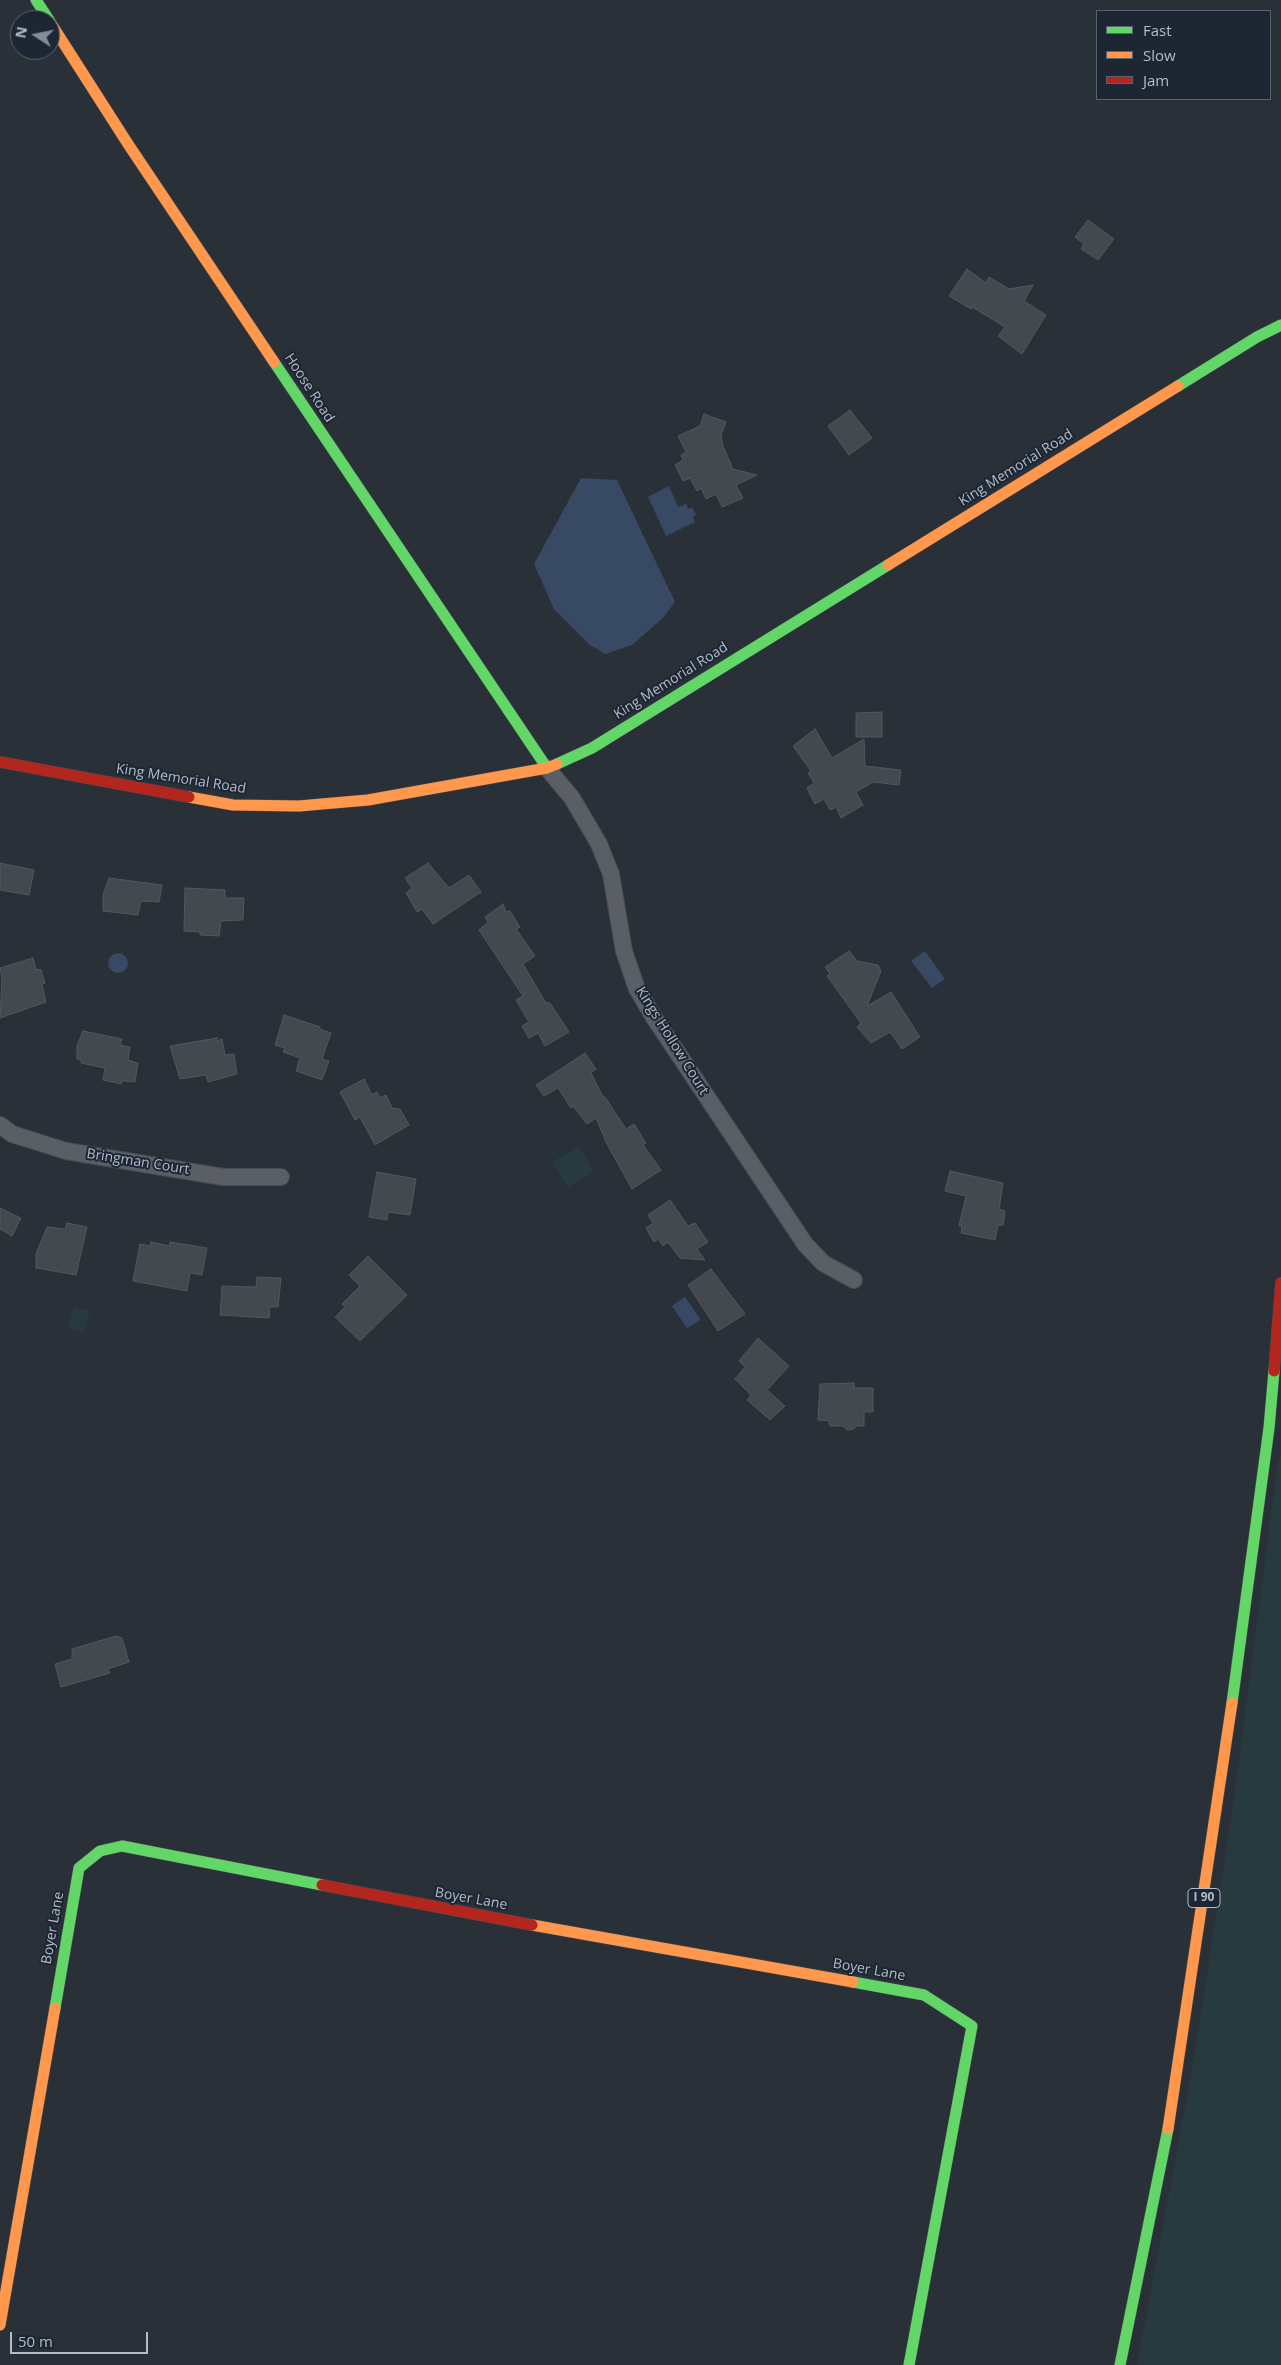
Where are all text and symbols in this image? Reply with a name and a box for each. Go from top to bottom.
north arrow [10,10,60,60]
legend [1096,10,1271,100]
text: Fast [1143,20,1172,40]
text: N [10,25,31,40]
text: Slow [1143,45,1176,65]
text: Jam [1143,70,1169,90]
street label: Hoose Road [281,350,337,426]
street label: King Memorial Road [956,426,1076,510]
street label: King Memorial Road [611,639,731,723]
street label: King Memorial Road [115,760,247,798]
street label: Kings Hollow Court [632,984,712,1098]
street label: Bringman Court [85,1146,191,1178]
street label: Boyer Lane [433,1884,509,1914]
road number: I 90 [1188,1889,1220,1908]
street label: Boyer Lane [38,1890,68,1966]
street label: Boyer Lane [831,1955,907,1985]
scale bar [12,2322,150,2354]
text: 50 m [18,2331,53,2351]

